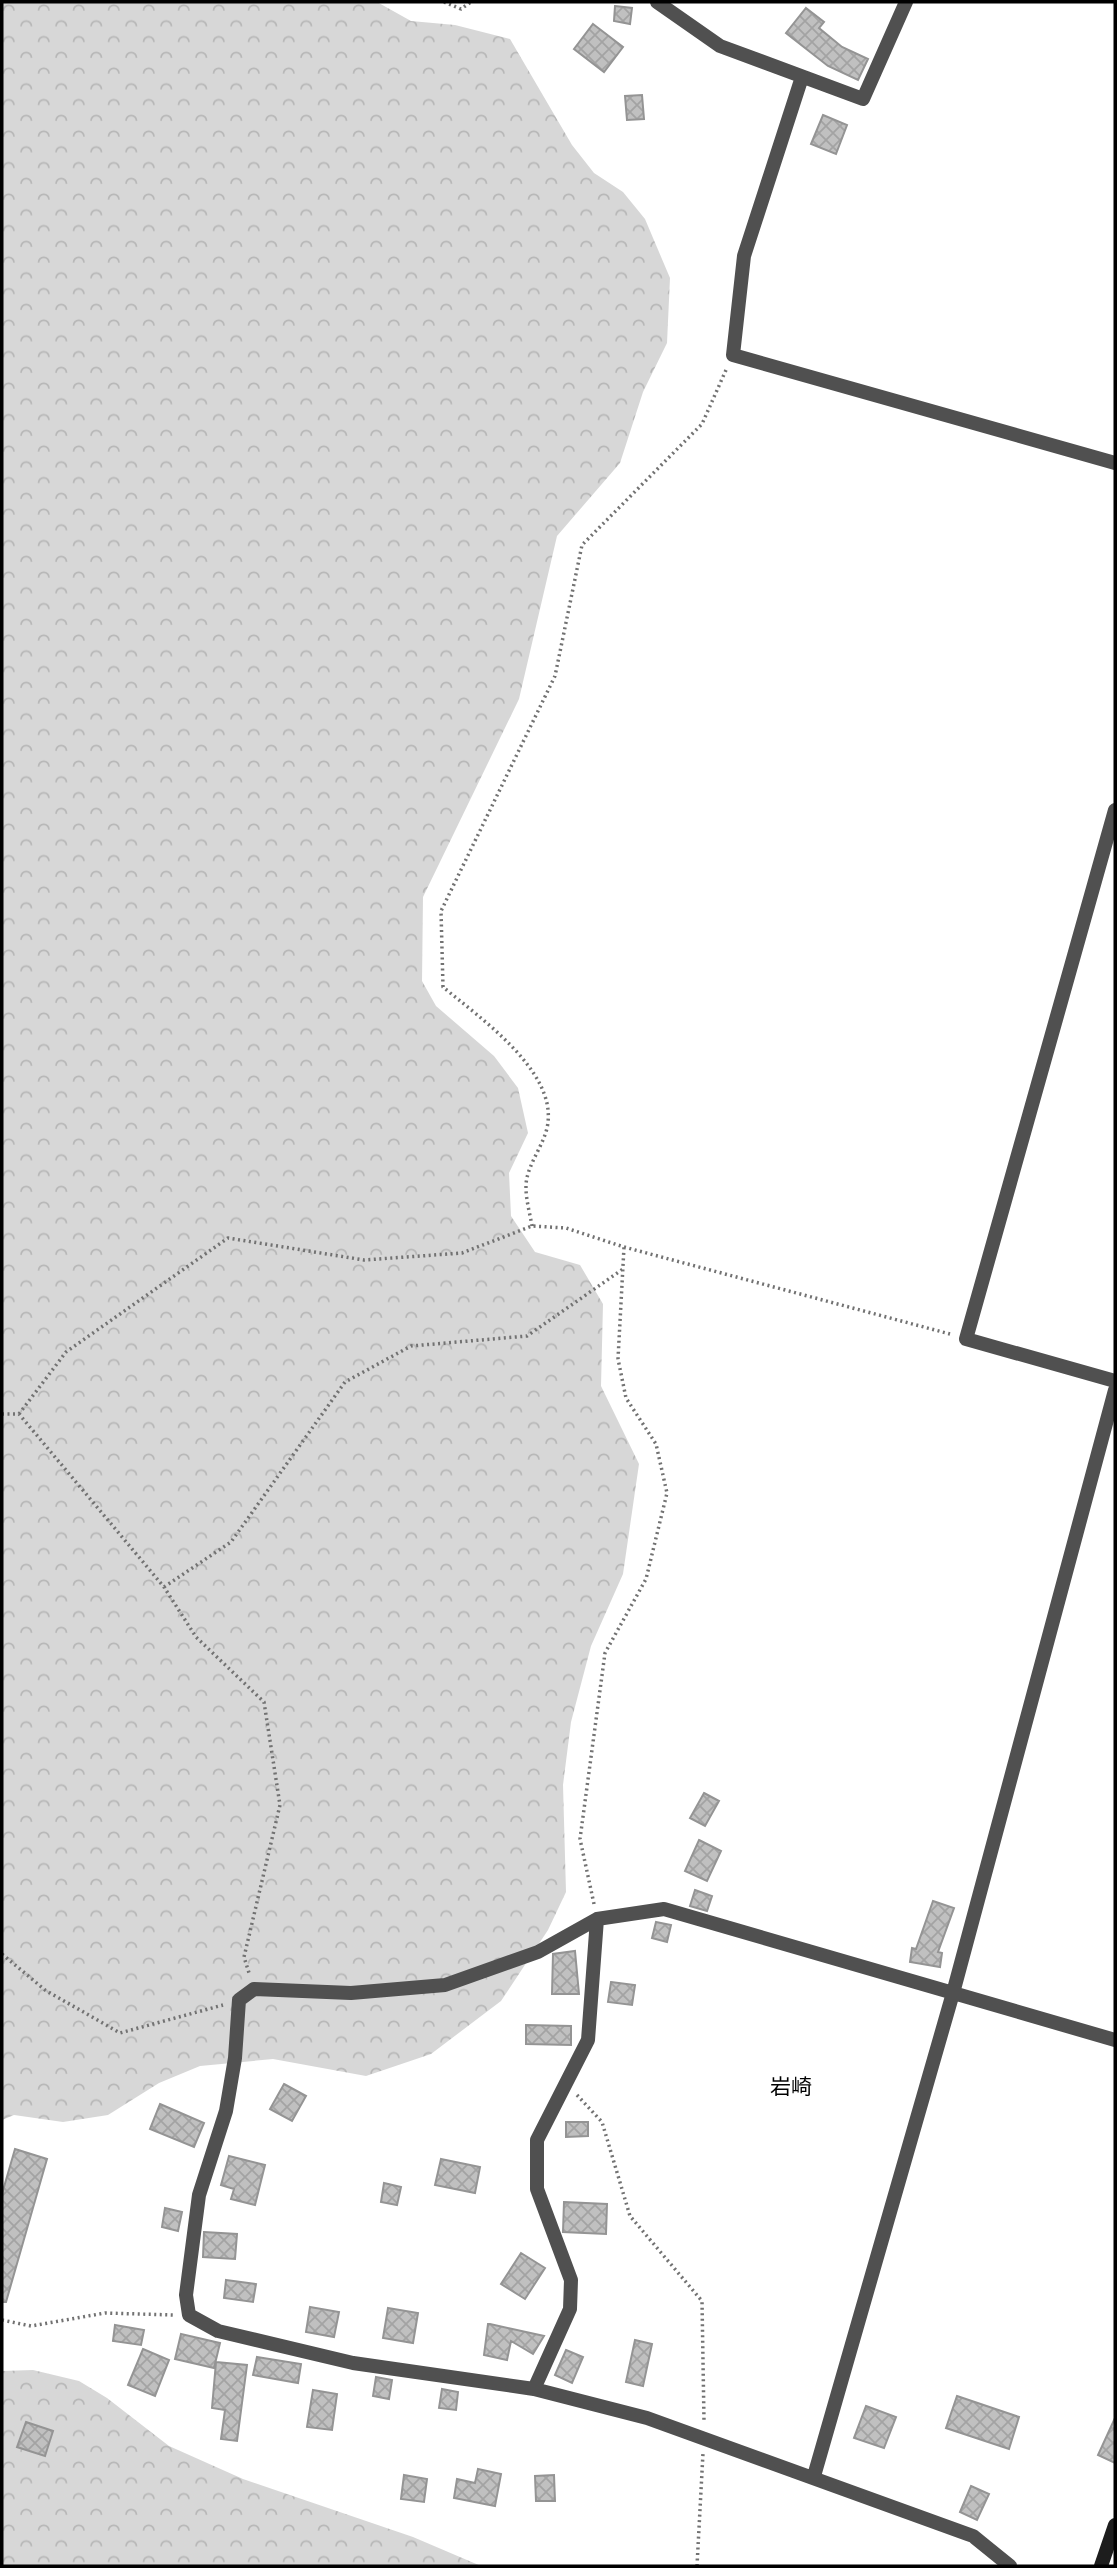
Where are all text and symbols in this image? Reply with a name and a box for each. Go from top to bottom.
district label: 岩崎 [770,2072,812,2100]

